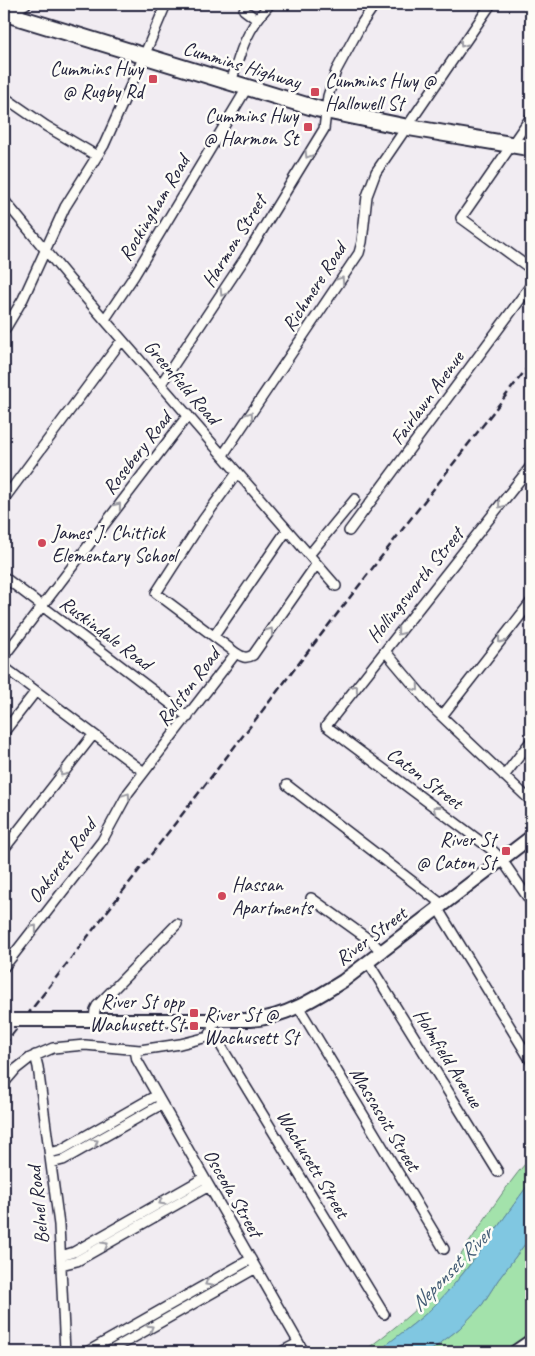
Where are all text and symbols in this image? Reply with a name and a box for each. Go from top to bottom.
street label: Cummins Highway [180,35,305,95]
one-way arrow [460,38,469,47]
place label: Cummins Hwy @ Rugby Rd [50,56,146,104]
place label: Cummins Hwy @ Hallowell St [325,68,437,116]
marker: Cummins Hwy @ Rugby Rd [147,73,159,85]
marker: Cummins Hwy @ Hallowell St [309,86,321,98]
place label: Cummins Hwy @ Harmon St [203,103,300,151]
marker: Cummins Hwy @ Harmon St [302,121,314,133]
street label: Rockingham Road [113,148,197,265]
one-way arrow [305,149,315,158]
street label: Harmon Street [196,187,274,292]
street label: Richmere Road [276,235,354,336]
one-way arrow [335,276,344,286]
one-way arrow [219,288,229,297]
street label: Greenfield Road [138,334,228,432]
street label: Fairlawn Avenue [385,345,470,450]
street label: Rosebery Road [97,404,179,499]
one-way arrow [244,411,254,420]
one-way arrow [498,499,507,509]
one-way arrow [113,503,121,512]
place label: James J. Chittick Elementary School [51,520,180,568]
street label: Hollingsworth Street [361,520,471,647]
marker: James J. Chittick Elementary School [36,537,48,549]
street label: Ruskindale Road [55,590,159,678]
one-way arrow [397,626,405,635]
one-way arrow [264,627,273,637]
one-way arrow [498,635,507,644]
street label: Ralston Road [151,641,227,731]
one-way arrow [410,683,419,692]
one-way arrow [349,685,358,694]
street label: Caton Street [382,741,470,816]
one-way arrow [60,767,69,777]
one-way arrow [121,792,130,801]
one-way arrow [433,806,442,814]
street label: Oakcrest Road [22,811,104,908]
place label: River St @ Caton St [416,827,499,875]
marker: River St @ Caton St [500,845,512,857]
place label: Hassan Apartments [232,872,314,920]
marker: Hassan Apartments [216,890,228,902]
street label: River Street [330,900,414,971]
one-way arrow [28,925,36,934]
place label: River St opp Wachusett St [90,989,187,1037]
place label: River St @ Wachusett St [204,1002,302,1050]
street label: Holmfield Avenue [408,1004,489,1113]
marker: River St opp Wachusett St [188,1007,200,1019]
marker: River St @ Wachusett St [188,1020,200,1032]
street label: Massasoit Street [344,1062,427,1178]
street label: Wachusett Street [271,1106,356,1224]
one-way arrow [89,1139,98,1149]
street label: Osceola Street [198,1145,270,1244]
street label: Belnel Road [21,1162,55,1245]
one-way arrow [158,1196,167,1206]
water label: Neponset River [404,1219,500,1317]
one-way arrow [100,1241,109,1251]
one-way arrow [205,1277,214,1287]
one-way arrow [145,1324,154,1334]

